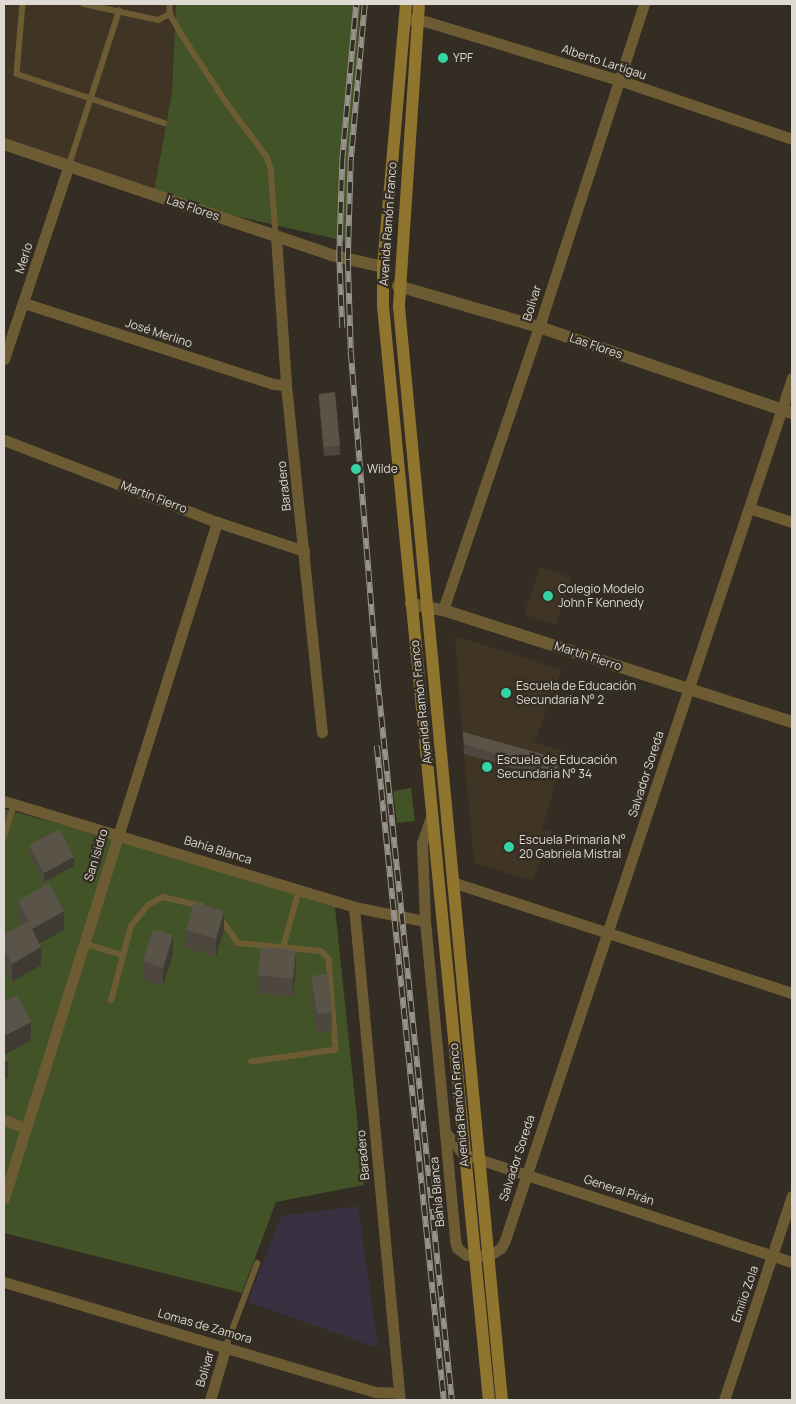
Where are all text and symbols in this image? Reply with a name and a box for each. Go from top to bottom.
street label: Alberto Lartigau [560,41,648,83]
place label: YPF [453,51,473,65]
marker: YPF [437,52,449,64]
street label: Avenida Ramón Franco [376,161,400,287]
street label: Las Flores [165,192,221,224]
street label: Merlo [12,241,36,275]
street label: Bolívar [520,283,544,323]
street label: José Merlino [124,315,194,351]
street label: Las Flores [568,330,624,362]
street label: Baradero [274,460,294,512]
marker: Wilde [349,462,363,476]
place label: Wilde [367,462,398,476]
street label: Martín Fierro [119,478,189,516]
place label: Colegio Modelo John F Kennedy [558,582,644,610]
marker: Colegio Modelo John F Kennedy [542,590,554,602]
street label: Martín Fierro [553,638,623,674]
street label: Avenida Ramón Franco [407,639,435,765]
place label: Escuela de Educación Secundaria N° 2 [516,679,636,707]
marker: Escuela de Educación Secundaria N° 2 [500,687,512,699]
street label: Salvador Soreda [625,729,667,819]
place label: Escuela de Educación Secundaria N° 34 [497,753,617,781]
marker: Escuela de Educación Secundaria N° 34 [481,761,493,773]
street label: San Isidro [81,827,111,883]
street label: Bahía Blanca [182,833,254,867]
place label: Escuela Primaria N° 20 Gabriela Mistral [519,833,626,861]
marker: Escuela Primaria N° 20 Gabriela Mistral [503,841,515,853]
street label: Avenida Ramón Franco [446,1042,472,1168]
street label: Salvador Soreda [496,1113,538,1203]
street label: Baradero [354,1129,372,1181]
street label: Bahía Blanca [427,1156,447,1228]
street label: General Pirán [582,1172,656,1208]
street label: Emilio Zola [729,1264,761,1324]
street label: Lomas de Zamora [156,1306,254,1346]
street label: Bolívar [193,1349,217,1389]

